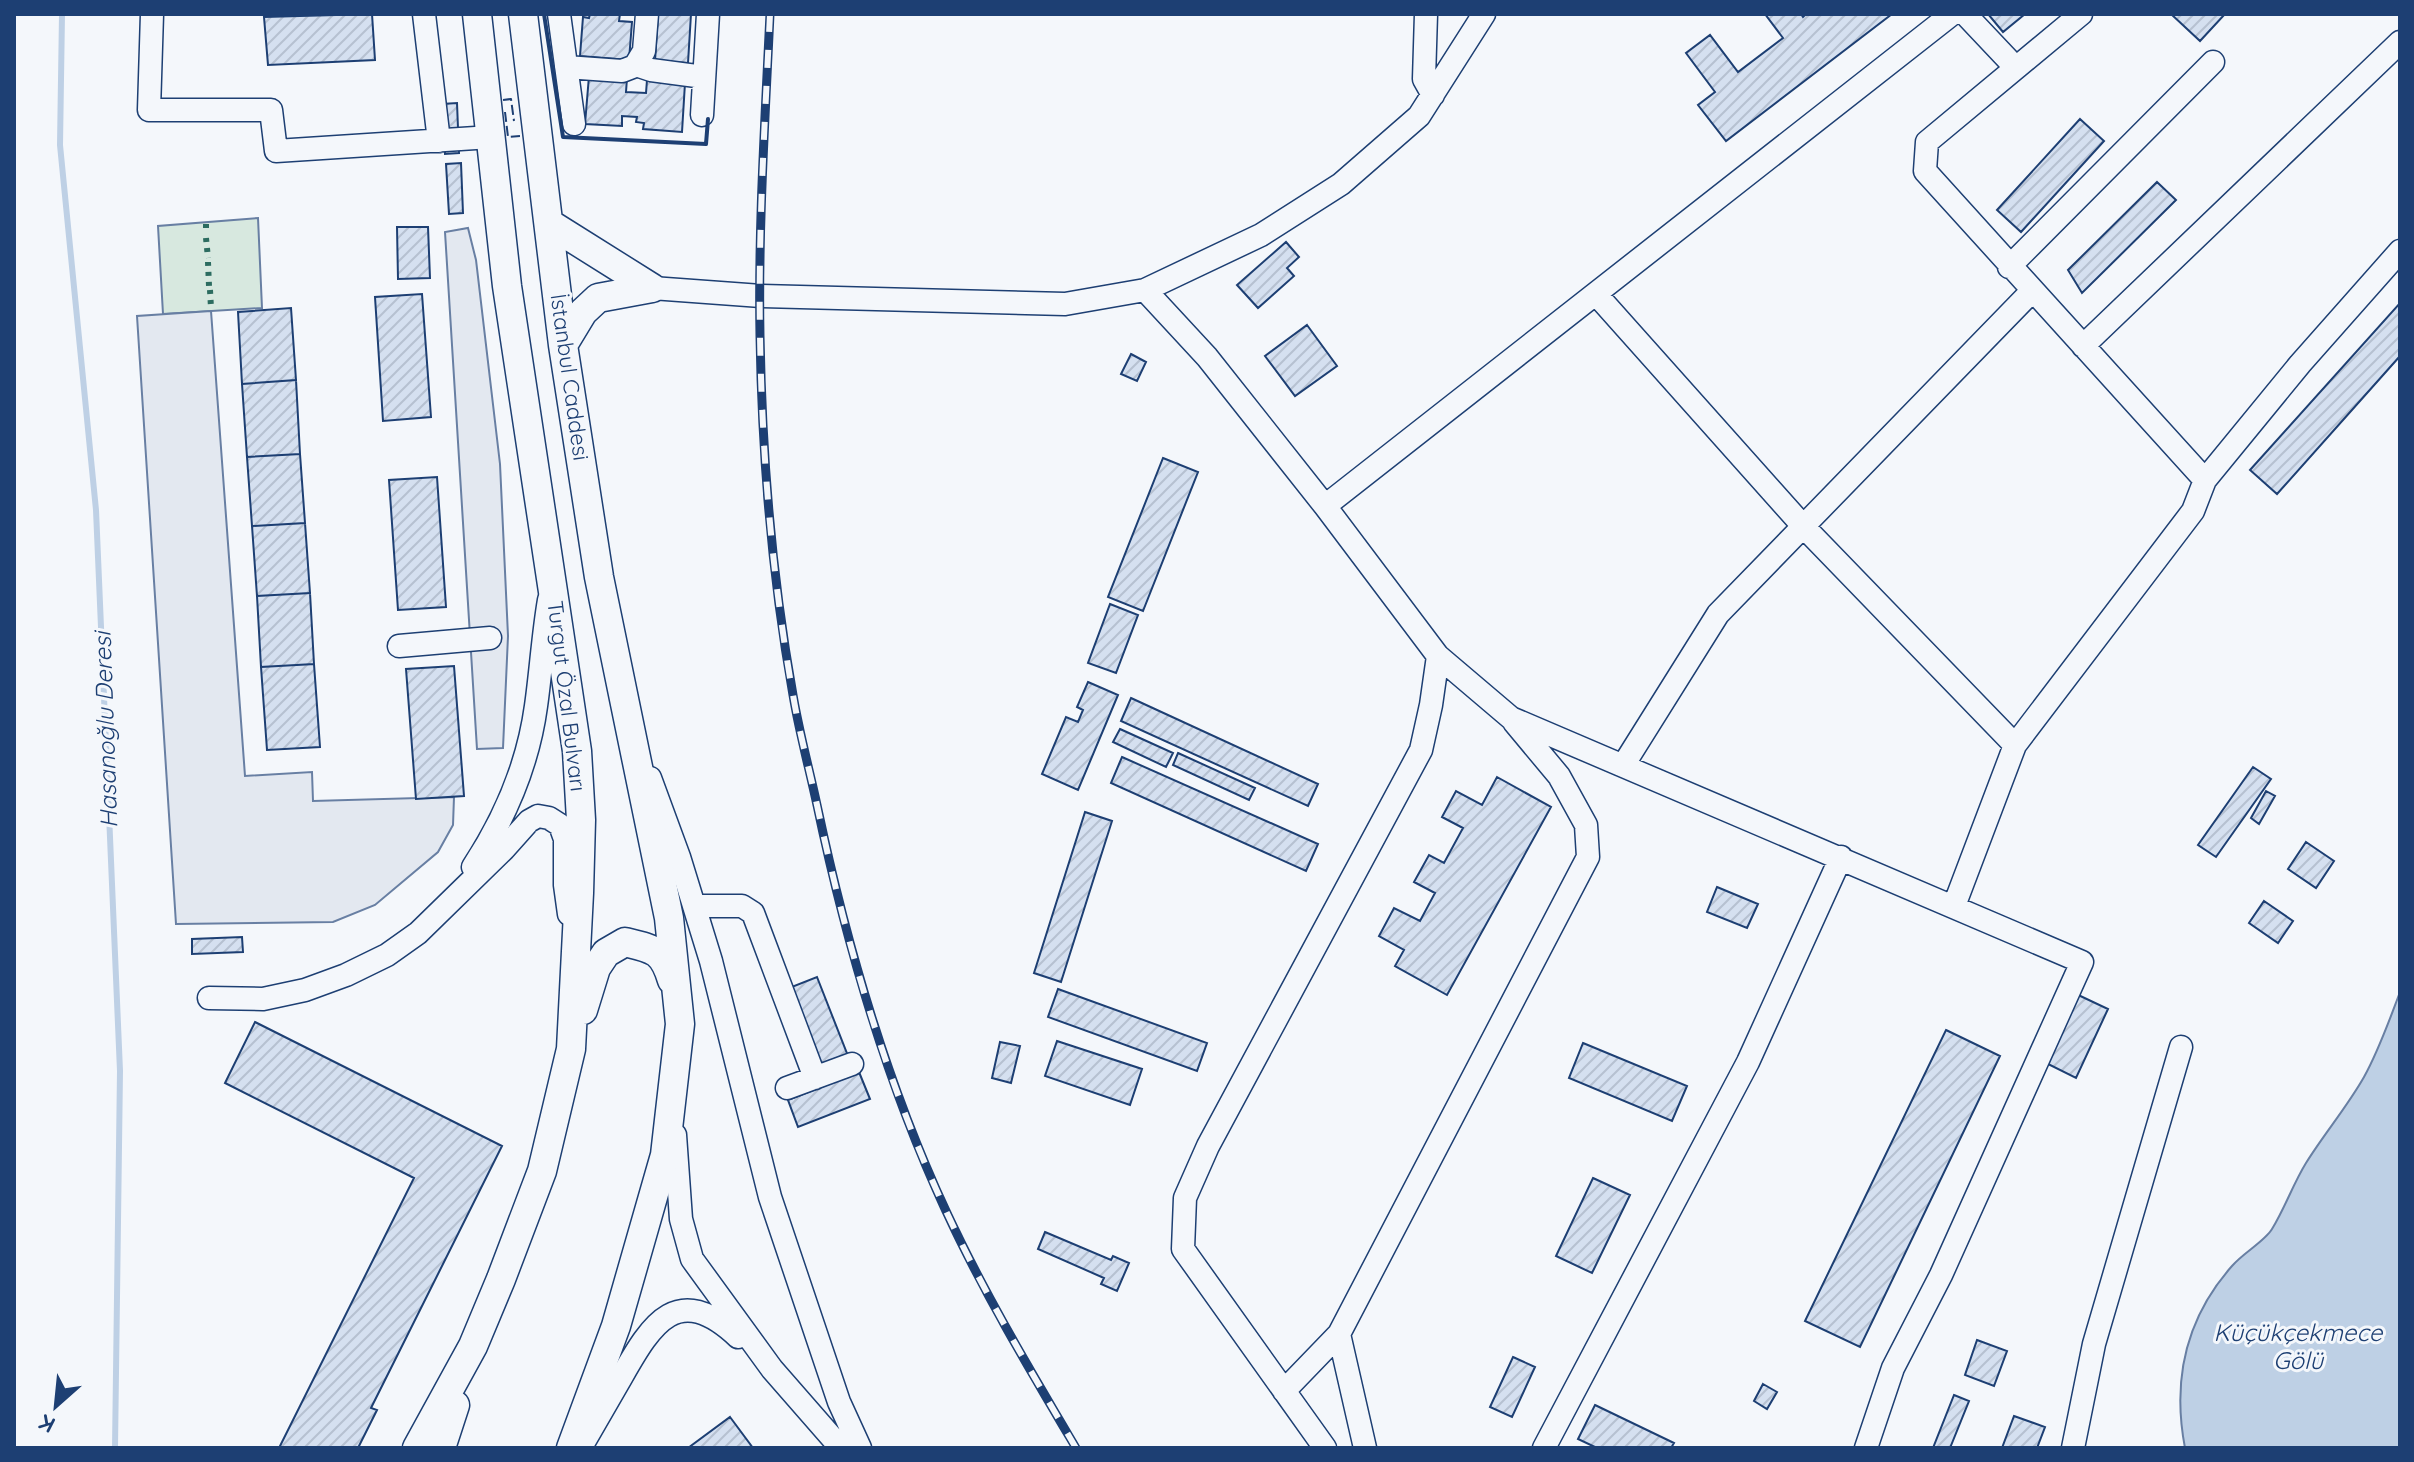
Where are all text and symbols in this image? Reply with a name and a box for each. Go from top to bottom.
street label: İstanbul Caddesi [544,292,596,462]
street label: Turgut Özal Bulvarı [541,599,593,793]
water label: Hasanoğlu Deresi [86,628,123,829]
water label: Küçükçekmece Gölü [2214,1317,2384,1375]
north arrow [16,1366,96,1446]
text: K [34,1408,60,1440]

